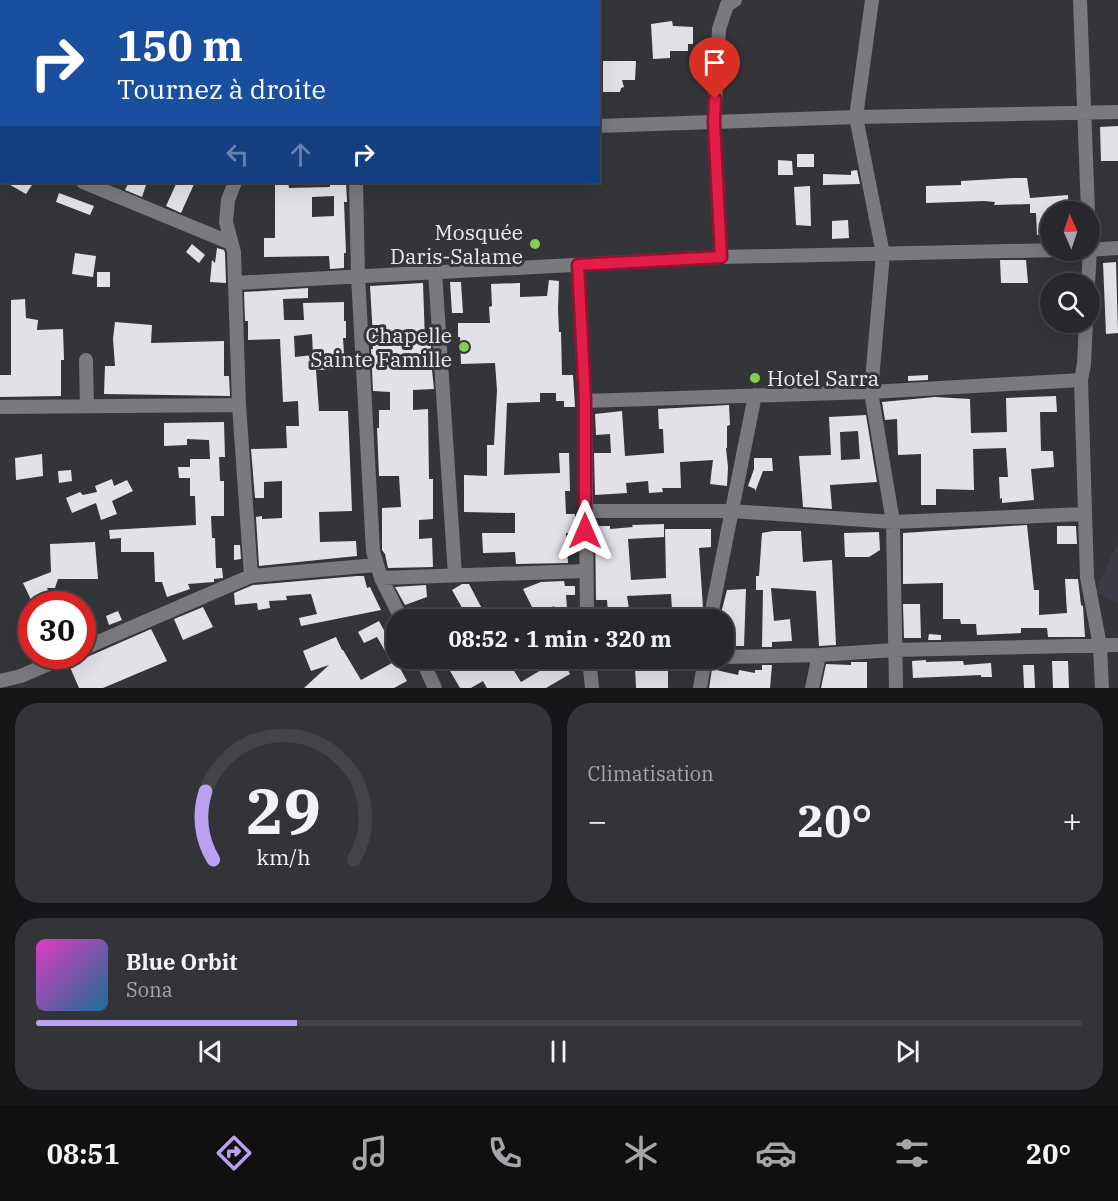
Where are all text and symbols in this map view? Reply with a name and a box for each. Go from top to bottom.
text: 150 m [117,18,243,73]
icon: right [18,24,96,102]
pin [689,37,740,99]
icon: arrive [698,46,731,79]
text: Tournez à droite [117,71,326,106]
icon: left [221,138,254,171]
icon: ahead [284,138,317,171]
icon: right [347,138,380,171]
north arrow [1040,201,1100,261]
map controls [1040,201,1100,333]
place label: Mosquée Daris-Salame [390,218,523,270]
marker: Mosquée Daris-Salame [528,237,542,251]
button: search [1040,273,1100,333]
place label: Chapelle Sainte Famille [310,321,452,373]
marker: Chapelle Sainte Famille [457,340,471,354]
place label: Hotel Sarra [767,364,879,392]
marker: Hotel Sarra [748,371,762,385]
position arrow [553,499,617,563]
speed limit sign: 30 [18,591,96,669]
text: 08:52 · 1 min · 320 m [448,624,672,653]
text: Climatisation [588,760,714,787]
text: 29 [246,770,321,851]
text: 20° [797,791,872,849]
text: − [588,799,607,842]
text: + [1062,799,1082,842]
text: km/h [256,843,310,871]
text: Blue Orbit [126,947,237,976]
text: Sona [126,976,173,1003]
icon: previous [194,1035,227,1068]
icon: pause [542,1035,575,1068]
icon: next [891,1035,924,1068]
icon: directions [213,1132,255,1174]
icon: music [349,1132,391,1174]
icon: phone [484,1132,526,1174]
icon: climate [620,1132,662,1174]
icon: car [755,1132,797,1174]
icon: filters [891,1132,933,1174]
text: 08:51 [47,1136,120,1171]
text: 20° [1026,1136,1071,1171]

